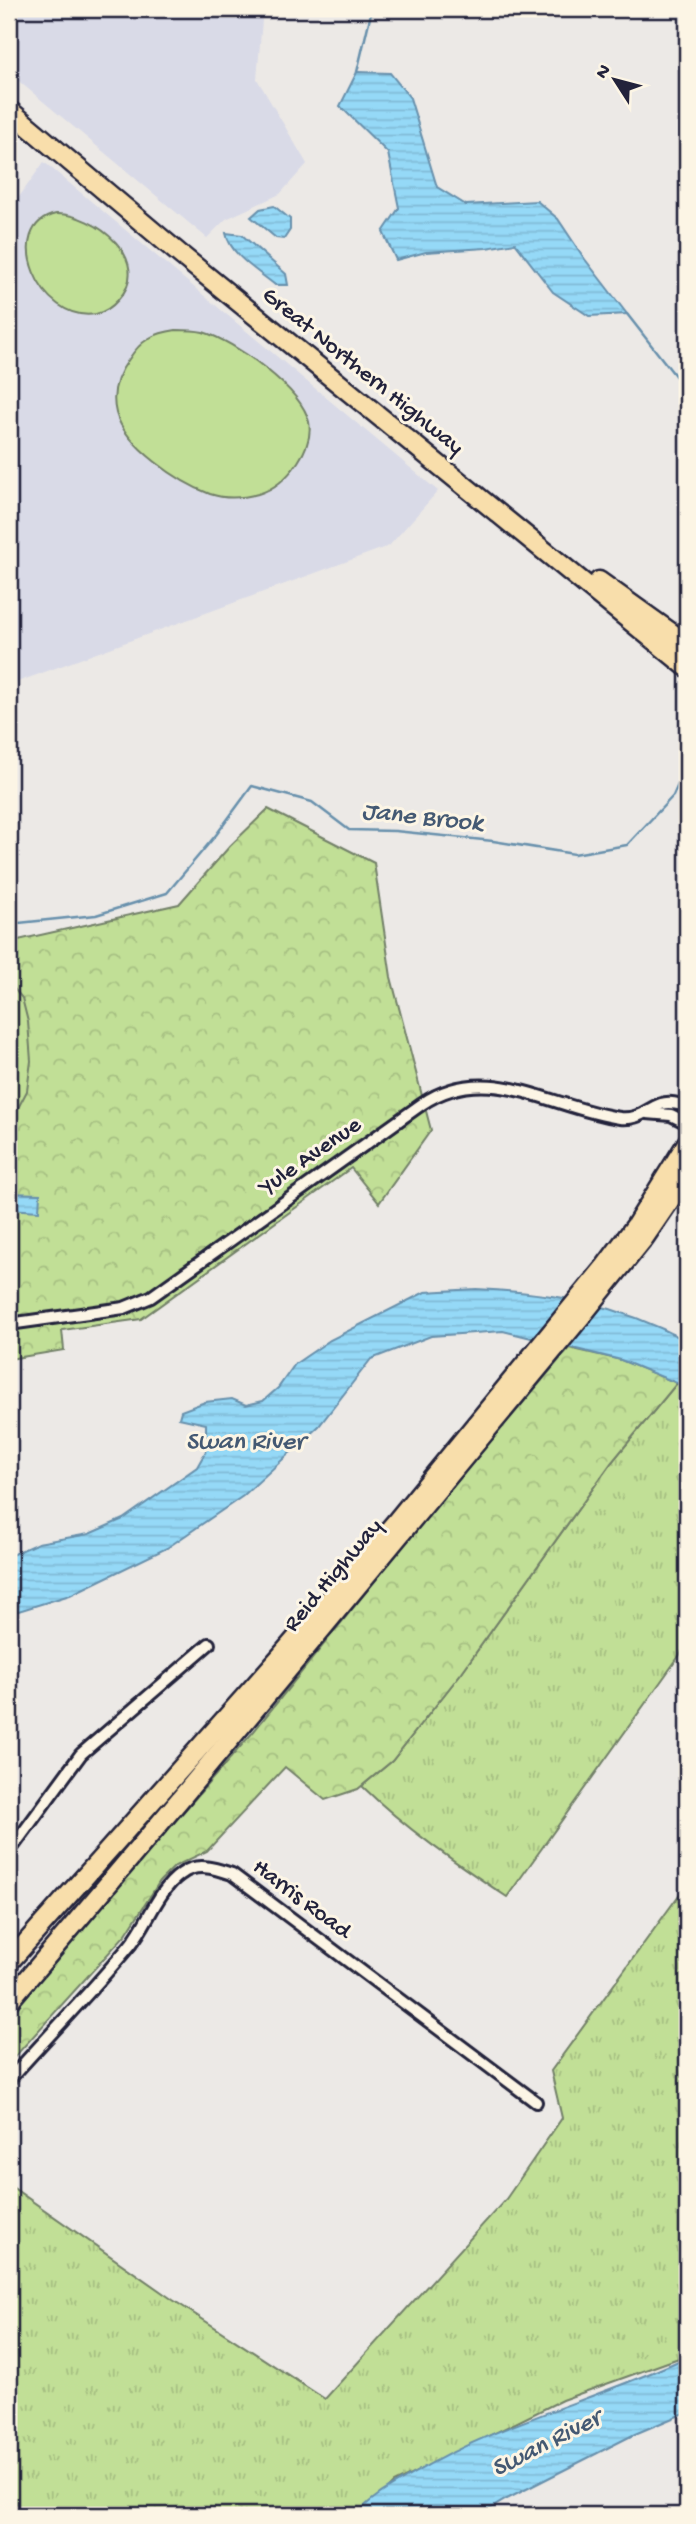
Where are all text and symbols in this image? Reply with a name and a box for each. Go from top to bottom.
north arrow [580,46,650,116]
text: N [591,60,617,84]
street label: Great Northern Highway [255,282,469,462]
water label: Jane Brook [360,797,486,841]
street label: Yule Avenue [253,1111,368,1204]
water label: Swan River [186,1428,309,1459]
street label: Reid Highway [278,1513,390,1639]
street label: Harris Road [246,1853,358,1948]
water label: Swan River [487,2402,611,2486]

